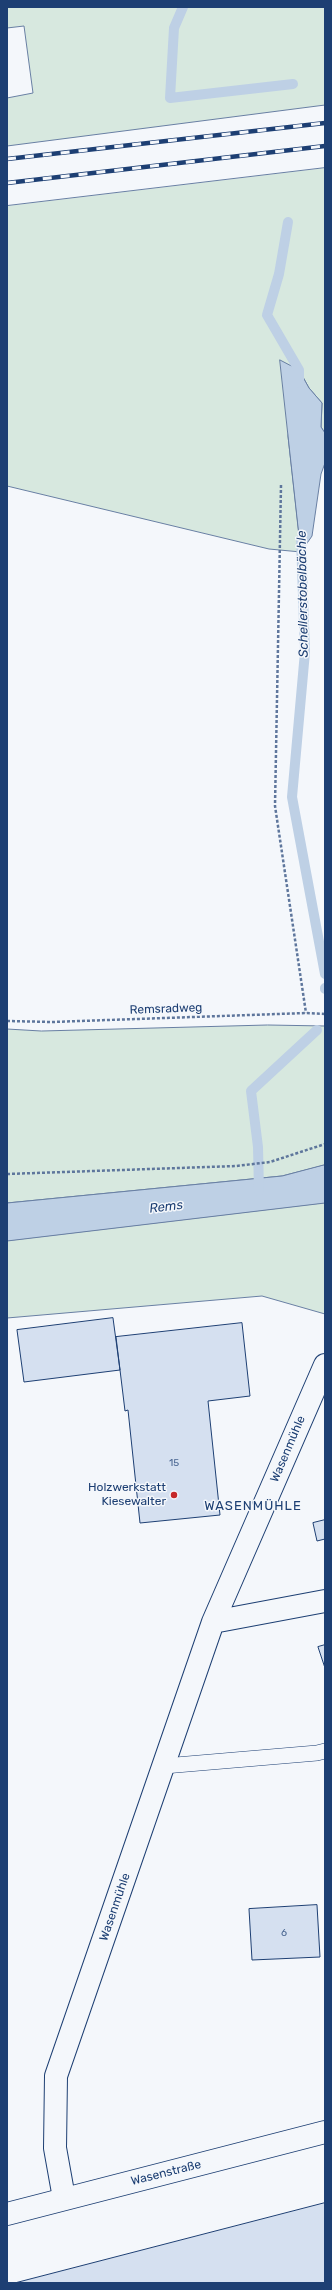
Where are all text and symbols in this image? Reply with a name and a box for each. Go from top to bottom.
water label: Schellerstobelbächle [294,530,312,658]
street label: Remsradweg [129,1001,203,1017]
water label: Rems [148,1197,184,1217]
street label: Wasenmühle [268,1414,308,1484]
house number: 15 [169,1457,179,1469]
place label: Holzwerkstatt Kiesewalter [88,1481,166,1509]
marker: Holzwerkstatt Kiesewalter [169,1490,179,1500]
district label: WASENMÜHLE [204,1498,302,1514]
street label: Wasenmühle [97,1871,133,1943]
house number: 6 [281,1927,287,1939]
street label: Wasenstraße [129,2157,203,2189]

